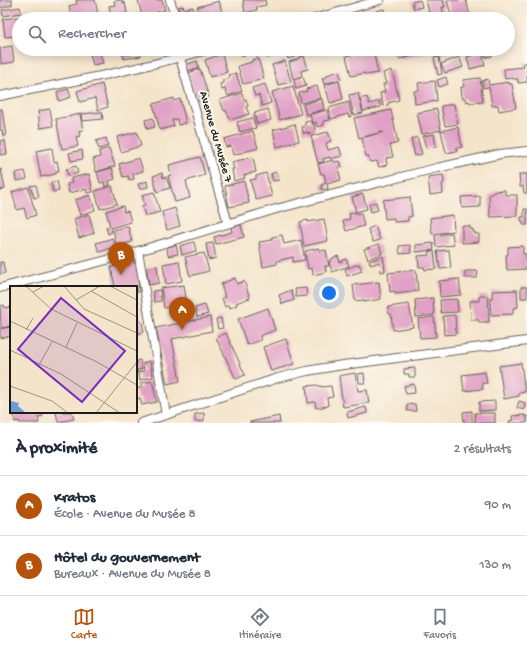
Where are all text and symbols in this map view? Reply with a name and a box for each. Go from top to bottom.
search box [12,12,515,56]
icon: search [26,23,48,45]
text: Rechercher [58,25,126,43]
street label: Avenue du Musée 7 [195,90,235,185]
pin: B [108,242,134,275]
your location [319,283,339,303]
inset map [10,286,137,413]
pin: A [169,297,195,330]
text: À proximité [16,439,97,459]
text: 2 résultats [454,442,511,457]
text: Kratos [54,489,95,507]
text: A [25,498,33,513]
text: 90 m [485,498,511,513]
text: École · Avenue du Musée 8 [54,507,196,522]
text: Hôtel du gouvernement [54,549,200,567]
text: B [26,558,32,573]
text: 130 m [479,558,511,573]
text: Bureaux · Avenue du Musée 8 [54,567,211,582]
tab: Carte [71,606,97,642]
tab: Itinéraire [239,606,281,642]
tab: Favoris [423,606,456,642]

